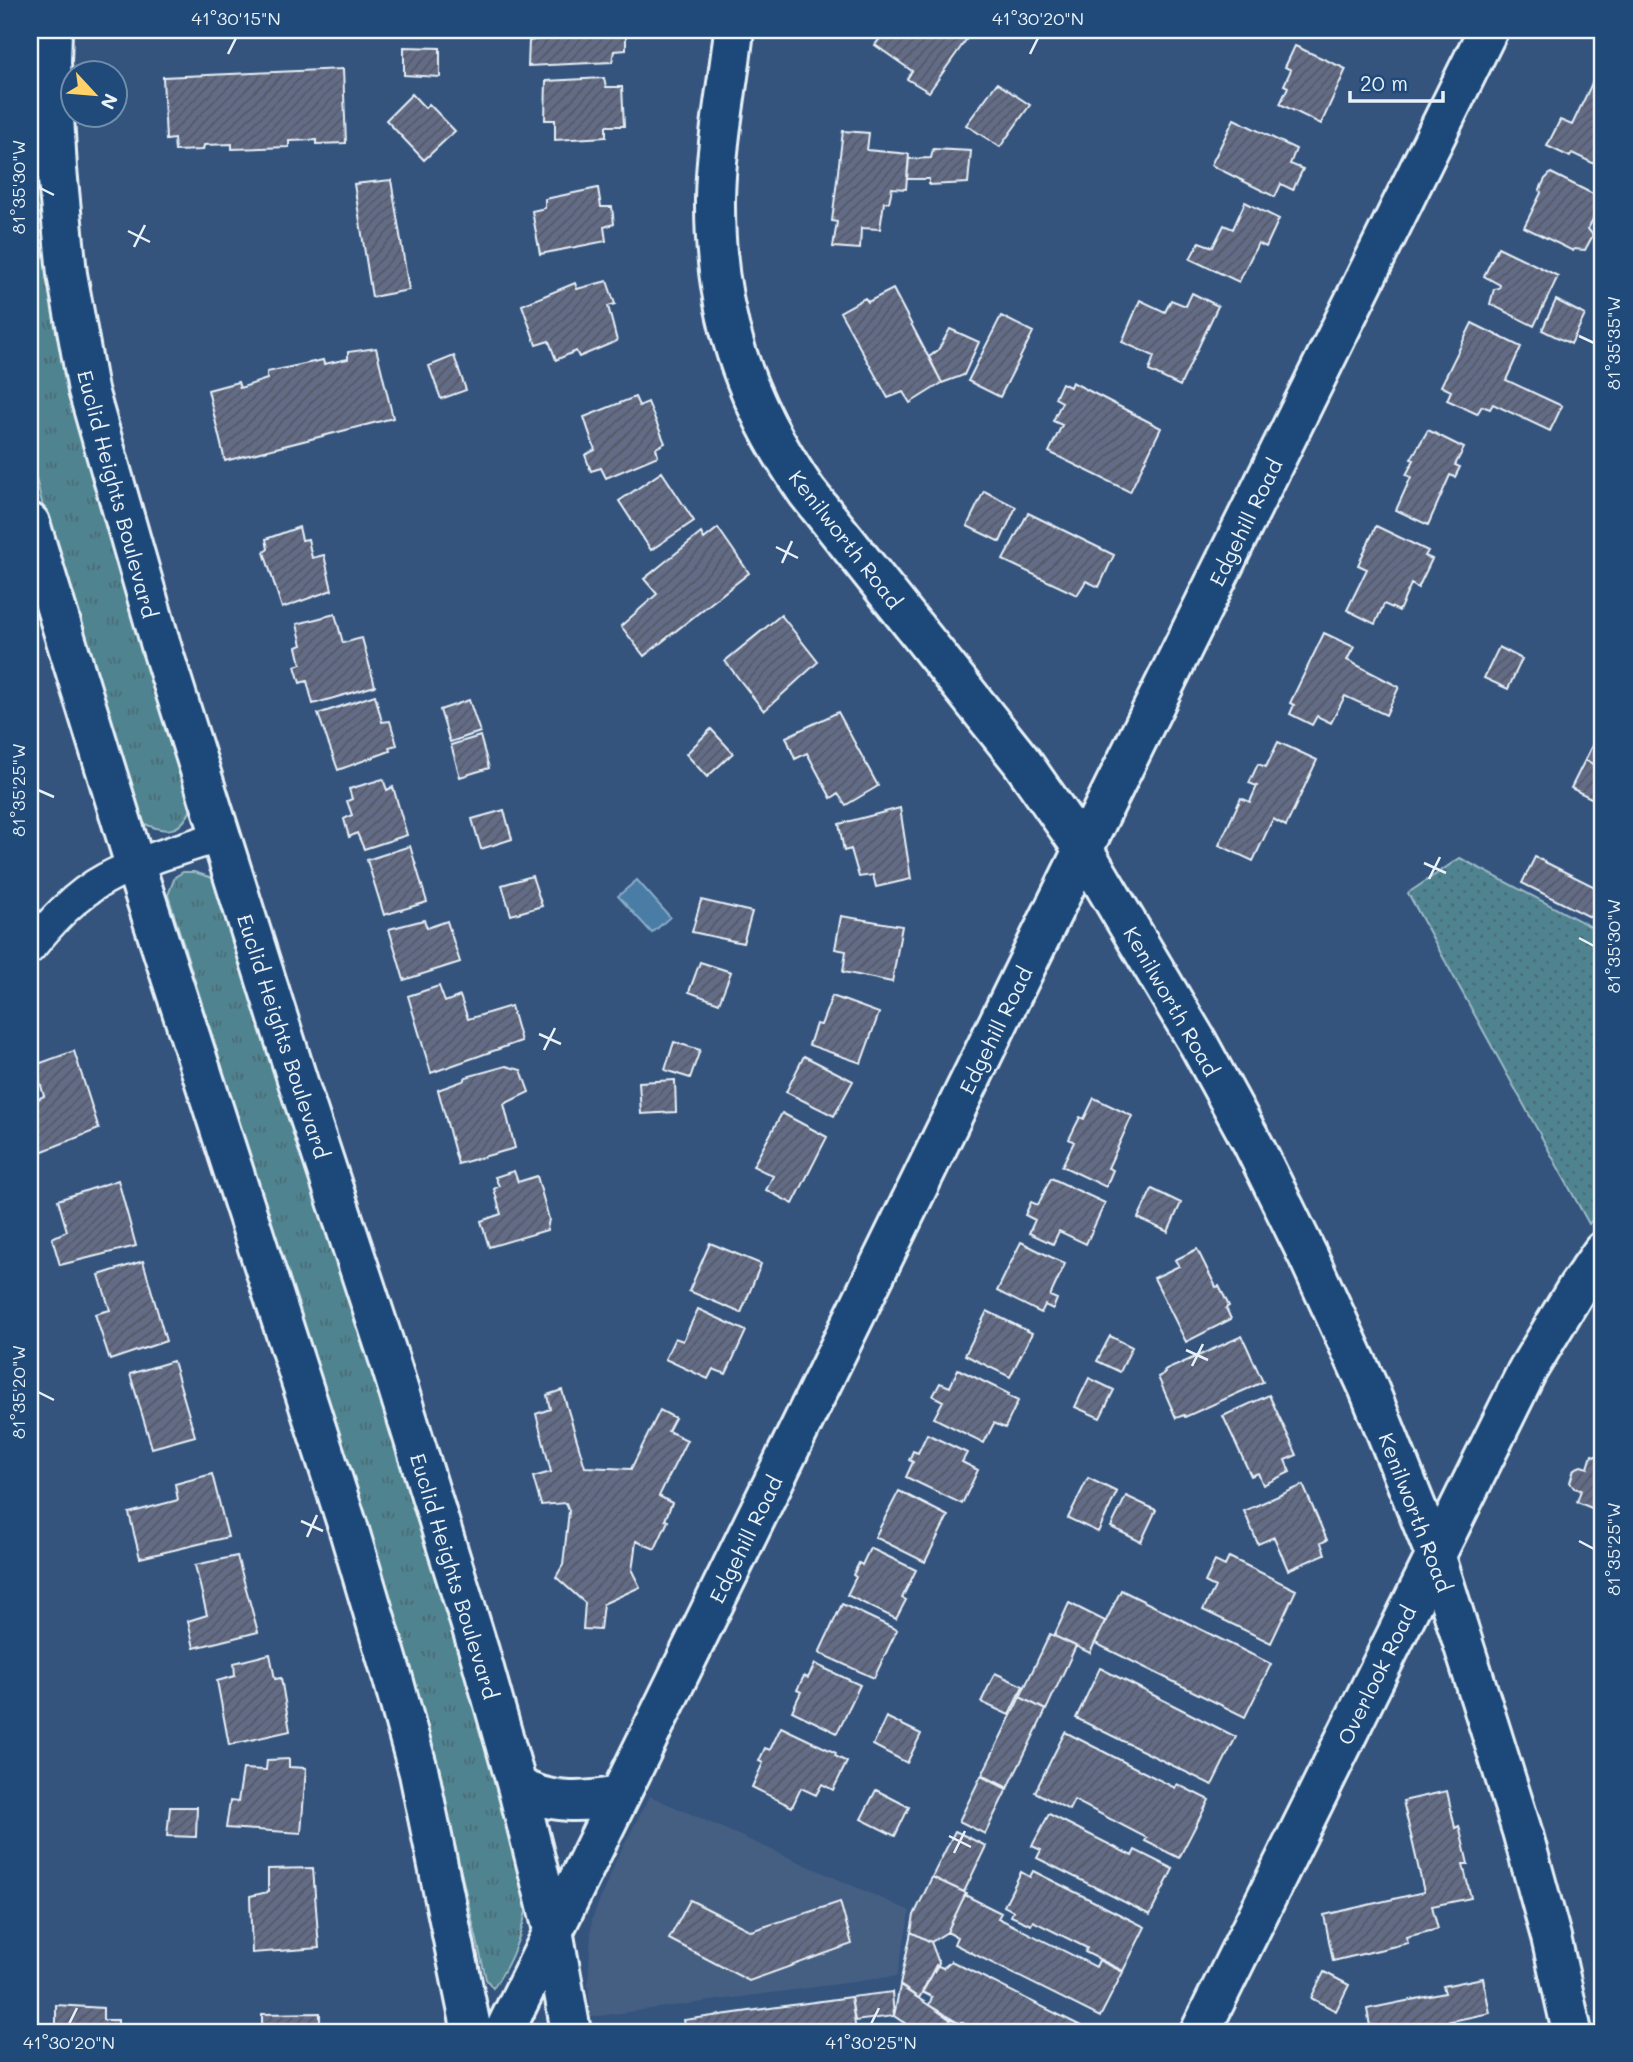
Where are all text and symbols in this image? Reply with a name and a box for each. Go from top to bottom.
text: 41°30'15"N [191,6,281,30]
text: 41°30'20"N [992,6,1084,30]
north arrow [60,60,130,130]
scale bar [1350,60,1442,104]
text: 20 m [1360,69,1408,96]
text: N [95,90,124,114]
text: 81°35'30"W [6,140,30,234]
text: 81°35'35"W [1601,296,1625,390]
street label: Euclid Heights Boulevard [72,367,164,621]
street label: Edgehill Road [1203,454,1287,590]
street label: Kenilworth Road [783,464,909,614]
text: 81°35'25"W [6,743,30,837]
text: 81°35'30"W [1601,899,1625,993]
street label: Euclid Heights Boulevard [232,910,336,1162]
street label: Kenilworth Road [1118,921,1226,1081]
street label: Edgehill Road [953,962,1037,1098]
text: 81°35'20"W [6,1345,30,1439]
street label: Kenilworth Road [1373,1429,1459,1595]
street label: Euclid Heights Boulevard [405,1450,505,1702]
street label: Edgehill Road [703,1471,787,1607]
text: 81°35'25"W [1601,1502,1625,1596]
street label: Overlook Road [1331,1601,1421,1749]
text: 41°30'20"N [23,2030,115,2054]
text: 41°30'25"N [825,2030,917,2054]

